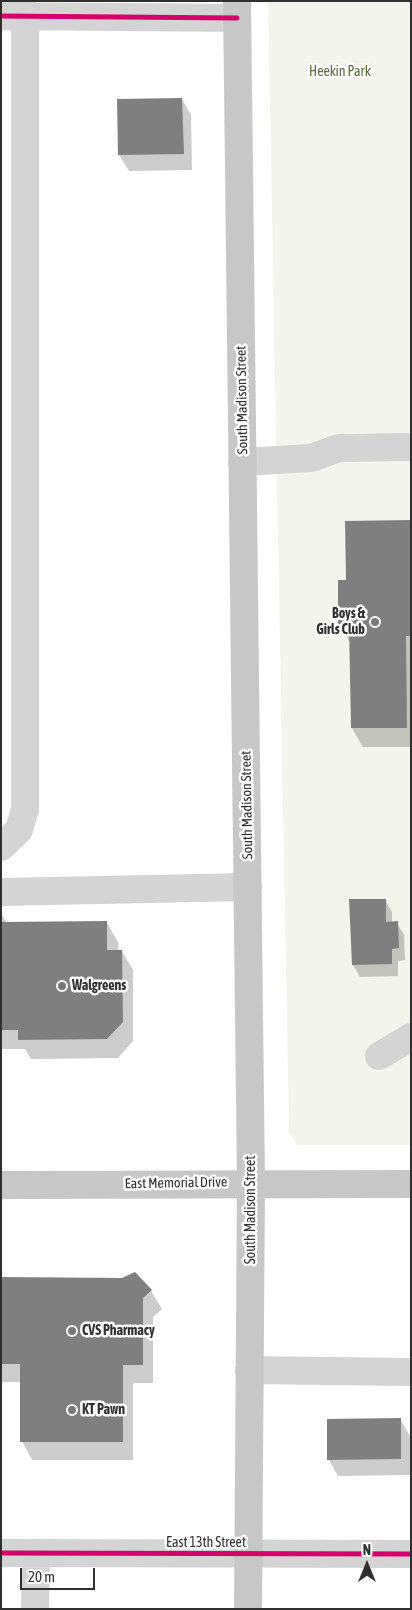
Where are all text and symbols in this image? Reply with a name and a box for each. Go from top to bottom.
park label: Heekin Park [309,64,371,80]
street label: South Madison Street [233,346,251,454]
place label: Boys & Girls Club [316,606,365,638]
marker: Boys & Girls Club [369,616,381,628]
street label: South Madison Street [238,751,256,859]
place label: Walgreens [72,978,126,994]
marker: Walgreens [56,980,68,992]
street label: South Madison Street [243,1156,259,1264]
street label: East Memorial Drive [125,1174,227,1192]
place label: CVS Pharmacy [82,1323,155,1339]
marker: CVS Pharmacy [66,1325,78,1337]
place label: KT Pawn [82,1402,125,1418]
marker: KT Pawn [66,1404,78,1416]
street label: East 13th Street [166,1535,246,1551]
north arrow [342,1540,392,1590]
text: N [363,1542,371,1558]
scale bar [22,1558,98,1590]
text: 20 m [28,1568,55,1585]

